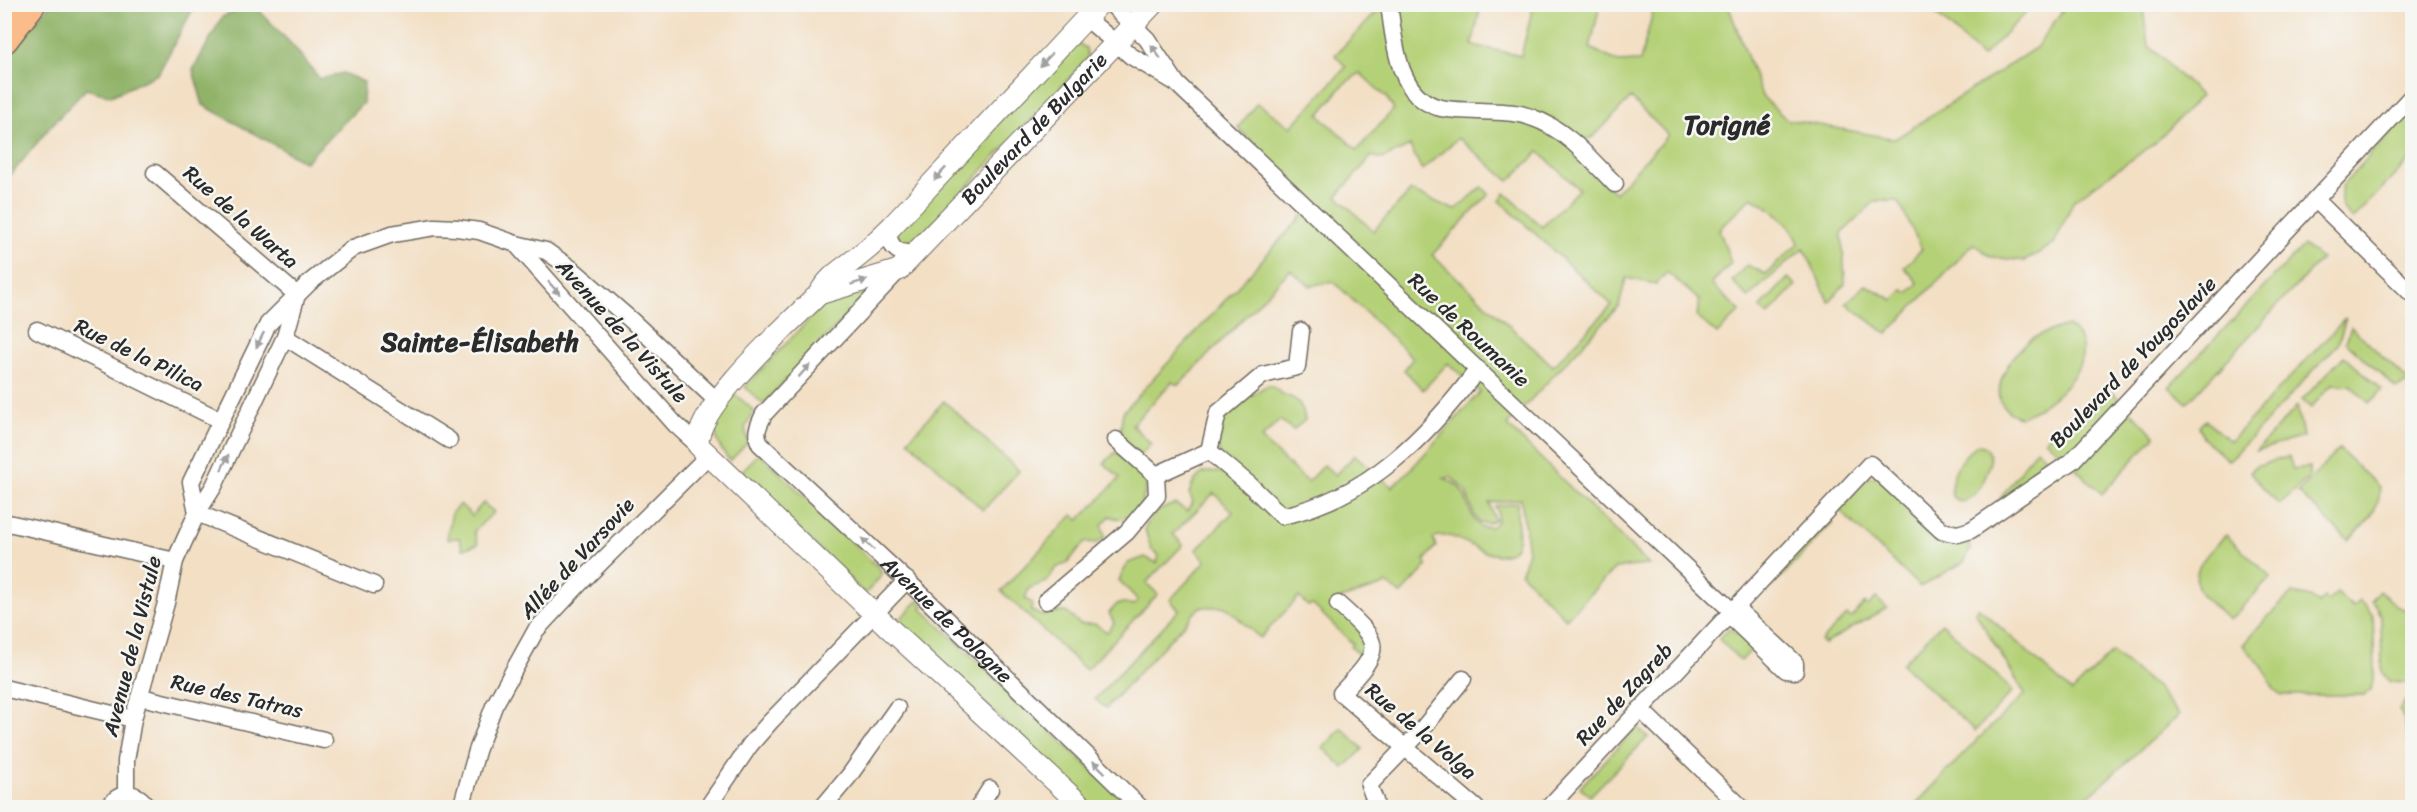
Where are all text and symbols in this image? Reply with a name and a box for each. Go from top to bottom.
street label: Boulevard de Bulgarie [951,43,1117,214]
one-way arrow [1151,44,1162,60]
one-way arrow [1039,53,1053,68]
district label: Torigné [1684,101,1771,149]
street label: Rue de la Warta [174,155,308,279]
one-way arrow [934,166,947,181]
street label: Avenue de la Vistule [545,249,698,413]
street label: Rue de Roumanie [1399,263,1539,397]
street label: Boulevard de Yougoslavie [2040,266,2226,457]
one-way arrow [850,277,868,286]
one-way arrow [547,281,561,296]
street label: Rue de la Pilica [68,307,211,403]
district label: Sainte-Élisabeth [380,318,579,366]
one-way arrow [256,331,265,348]
one-way arrow [797,363,810,378]
one-way arrow [220,453,229,470]
street label: Allée de Varsovie [509,488,644,629]
one-way arrow [861,538,876,551]
street label: Avenue de Pologne [871,545,1022,693]
street label: Avenue de la Vistule [91,551,173,741]
street label: Rue de Zagreb [1566,633,1683,755]
street label: Rue des Tatras [167,662,307,730]
street label: Rue de la Volga [1356,672,1486,790]
one-way arrow [1093,760,1107,774]

